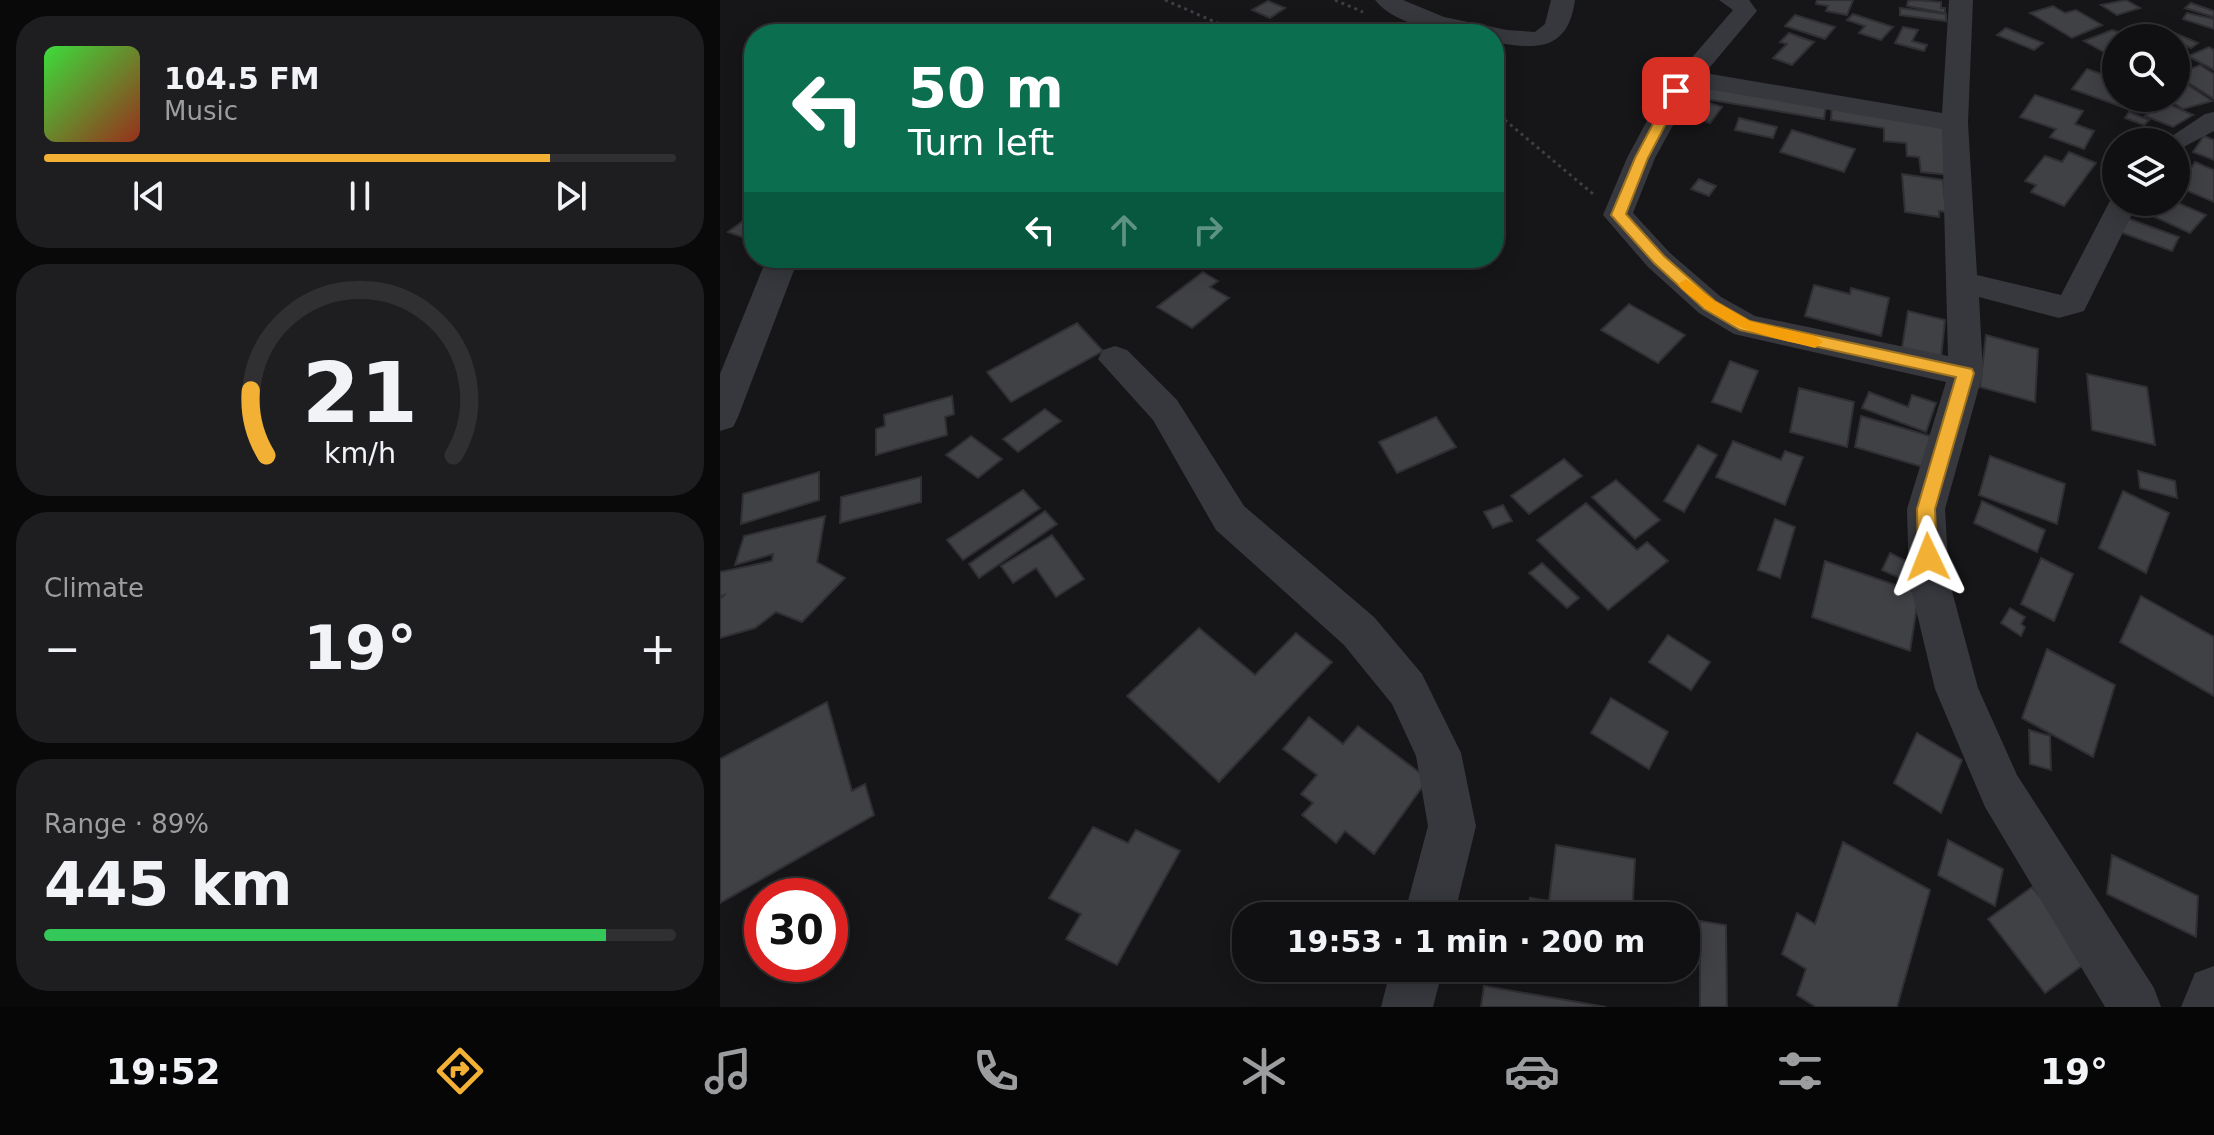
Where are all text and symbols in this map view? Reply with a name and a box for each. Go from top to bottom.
map controls [2102,24,2190,216]
button: search [2102,24,2190,112]
text: 50 m [908,55,1064,120]
icon: left [776,56,880,160]
pin [1642,57,1710,125]
text: 104.5 FM [164,61,320,96]
icon: arrive [1654,69,1698,113]
text: Music [164,96,238,126]
text: Turn left [908,122,1054,163]
button: layers [2102,128,2190,216]
icon: previous [127,174,171,218]
icon: pause [338,174,382,218]
icon: next [549,174,593,218]
icon: left [1018,208,1062,252]
icon: ahead [1102,208,1146,252]
icon: right [1186,208,1230,252]
text: 21 [302,344,418,441]
text: km/h [324,436,396,470]
position arrow [1886,515,1970,599]
text: Climate [44,573,144,603]
text: 19° [303,613,417,683]
text: − [44,623,81,674]
text: + [639,623,676,674]
text: Range · 89% [44,809,209,839]
text: 445 km [44,849,293,919]
speed limit sign: 30 [744,878,848,982]
text: 19:53 · 1 min · 200 m [1287,924,1645,959]
icon: directions [432,1043,488,1099]
icon: music [700,1043,756,1099]
icon: phone [968,1043,1024,1099]
icon: climate [1236,1043,1292,1099]
icon: car [1504,1043,1560,1099]
icon: filters [1772,1043,1828,1099]
text: 19:52 [106,1051,221,1092]
text: 19° [2040,1051,2108,1092]

